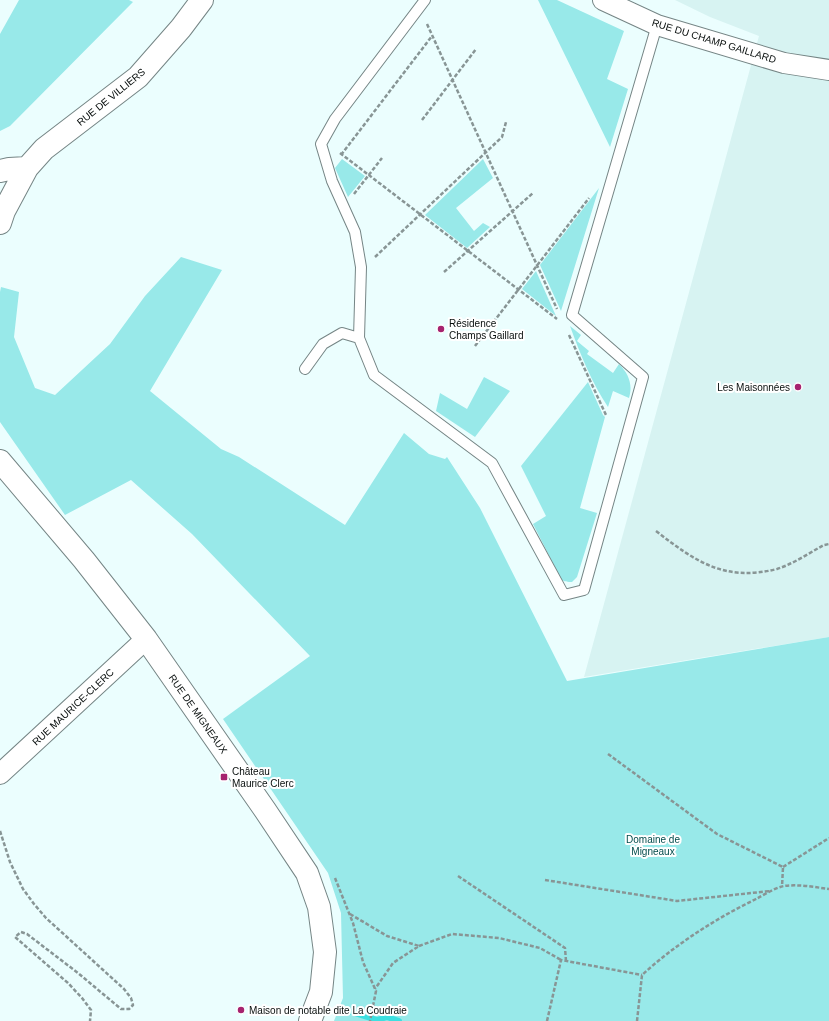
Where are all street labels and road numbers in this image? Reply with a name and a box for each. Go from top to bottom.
street label: RUE DU CHAMP GAILLARD [651,17,777,65]
street label: RUE DE VILLIERS [75,66,148,128]
street label: RUE MAURICE-CLERC [30,666,116,748]
street label: RUE DE MIGNEAUX [167,672,230,756]

